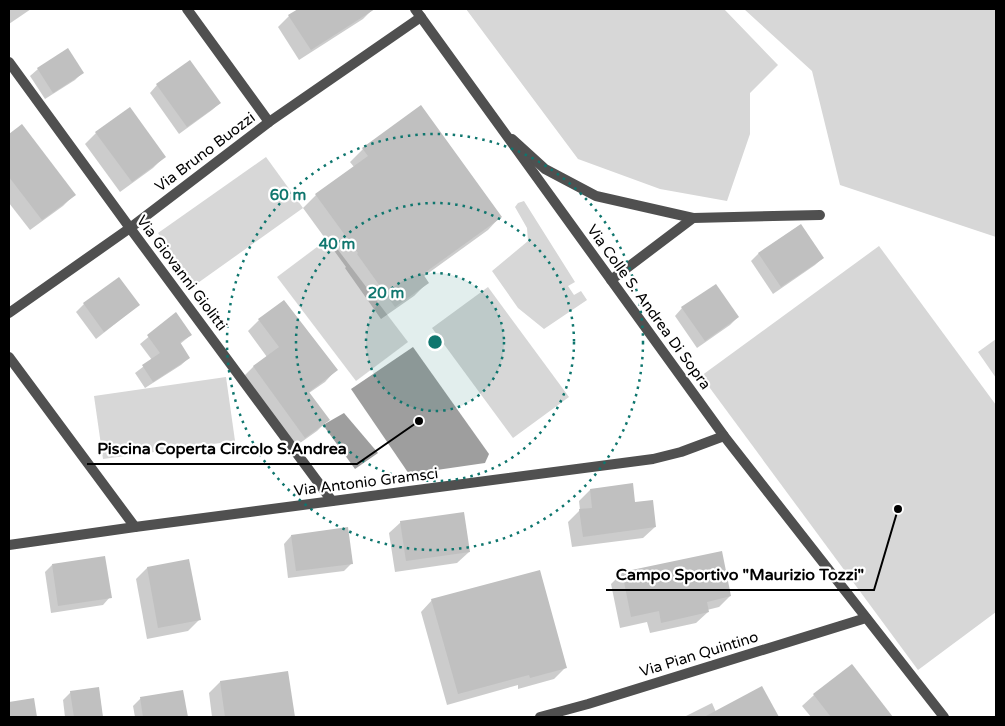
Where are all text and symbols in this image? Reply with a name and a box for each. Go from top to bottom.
street label: Via Bruno Buozzi [151,108,259,196]
text: 60 m [270,186,306,204]
street label: Via Giovanni Giolitti [133,212,231,334]
street label: Via Colle S. Andrea Di Sopra [583,221,715,393]
text: 40 m [319,235,355,253]
text: 20 m [368,284,404,302]
centre of rings [426,333,444,351]
callout: Piscina Coperta Circolo S.Andrea [87,433,357,464]
text: Piscina Coperta Circolo S.Andrea [97,439,347,459]
street label: Via Antonio Gramsci [293,464,439,500]
callout: Campo Sportivo "Maurizio Tozzi" [606,559,874,590]
text: Campo Sportivo "Maurizio Tozzi" [616,565,864,585]
street label: Via Pian Quintino [638,627,760,681]

